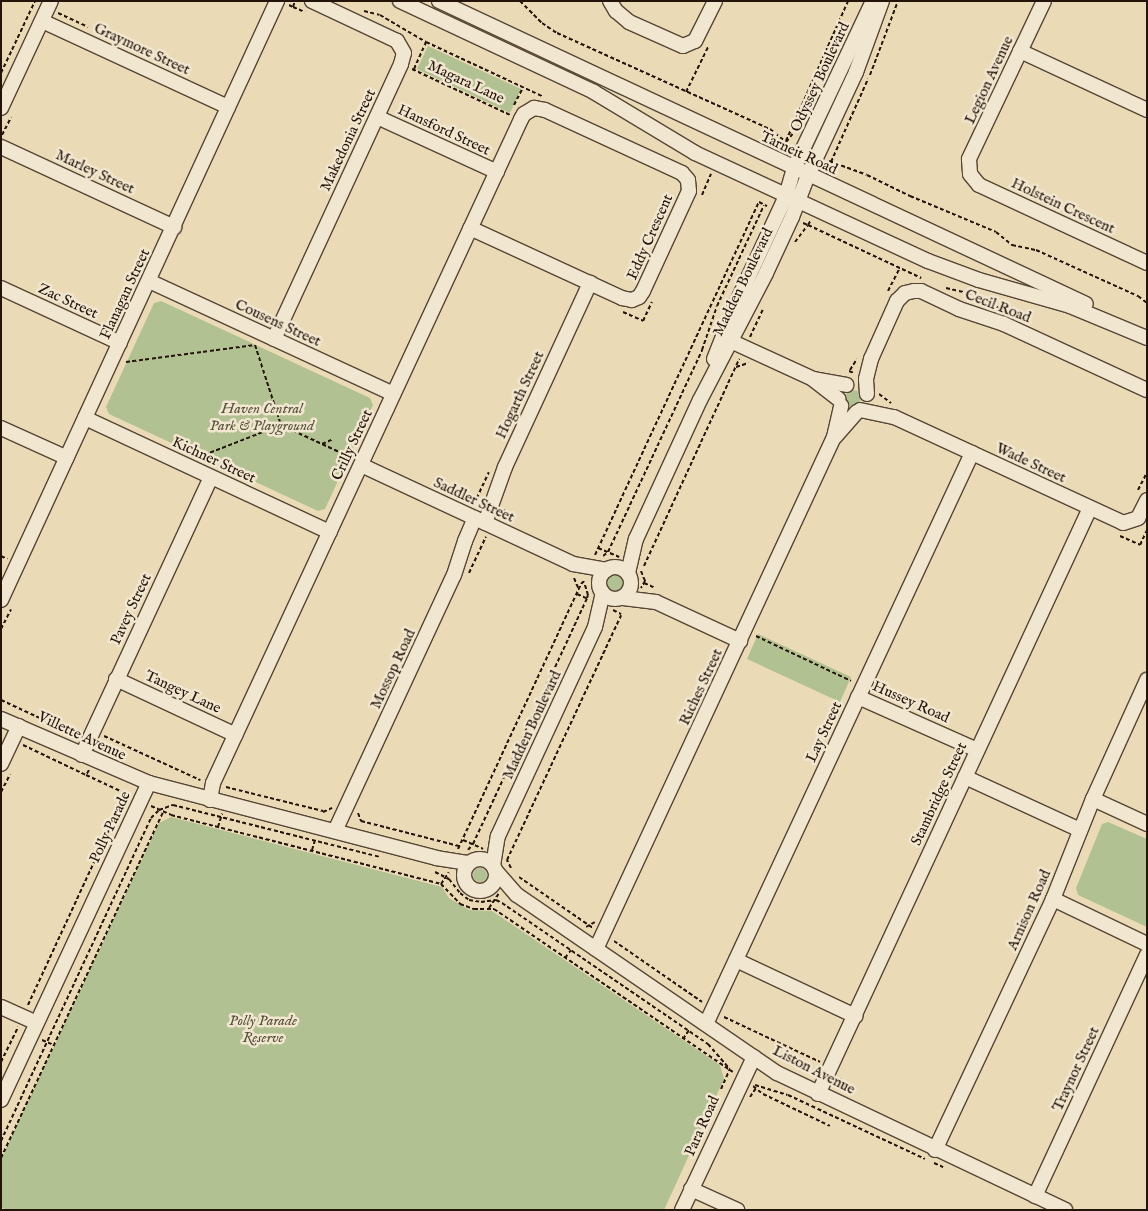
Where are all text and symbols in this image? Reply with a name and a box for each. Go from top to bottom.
street label: Graymore Street [91,19,193,79]
street label: Odyssey Boulevard [787,19,853,135]
street label: Legion Avenue [961,33,1017,127]
street label: Magara Lane [425,56,507,108]
street label: Makedonia Street [317,86,379,194]
street label: Hansford Street [395,101,493,159]
street label: Tarneit Road [758,127,840,179]
street label: Marley Street [53,146,137,198]
street label: Holstein Crescent [1008,174,1118,238]
street label: Eddy Crescent [623,191,677,283]
street label: Madden Boulevard [709,225,777,339]
street label: Flanagan Street [96,246,154,342]
street label: Zac Street [35,279,101,323]
street label: Cecil Road [962,285,1034,327]
street label: Cousens Street [232,295,324,351]
street label: Hogarth Street [492,348,548,442]
park label: Haven Central Park & Playground [210,399,314,434]
street label: Crilly Street [328,407,376,483]
street label: Kichner Street [169,433,259,487]
street label: Wade Street [993,439,1069,487]
street label: Saddler Street [431,473,517,527]
street label: Pavey Street [107,571,155,647]
street label: Mossop Road [367,626,419,712]
street label: Riches Street [675,646,727,728]
street label: Tangey Lane [142,667,224,717]
street label: Madden Boulevard [499,668,565,782]
street label: Hussey Road [870,677,952,727]
street label: Lay Street [802,699,846,765]
street label: Villette Avenue [35,708,129,764]
street label: Stambridge Street [907,740,971,848]
street label: Polly Parade [86,788,134,866]
street label: Arnison Road [1003,867,1055,953]
park label: Polly Parade Reserve [229,1011,297,1046]
street label: Traynor Street [1049,1024,1103,1114]
street label: Liston Avenue [770,1042,858,1098]
street label: Para Road [681,1093,723,1159]

